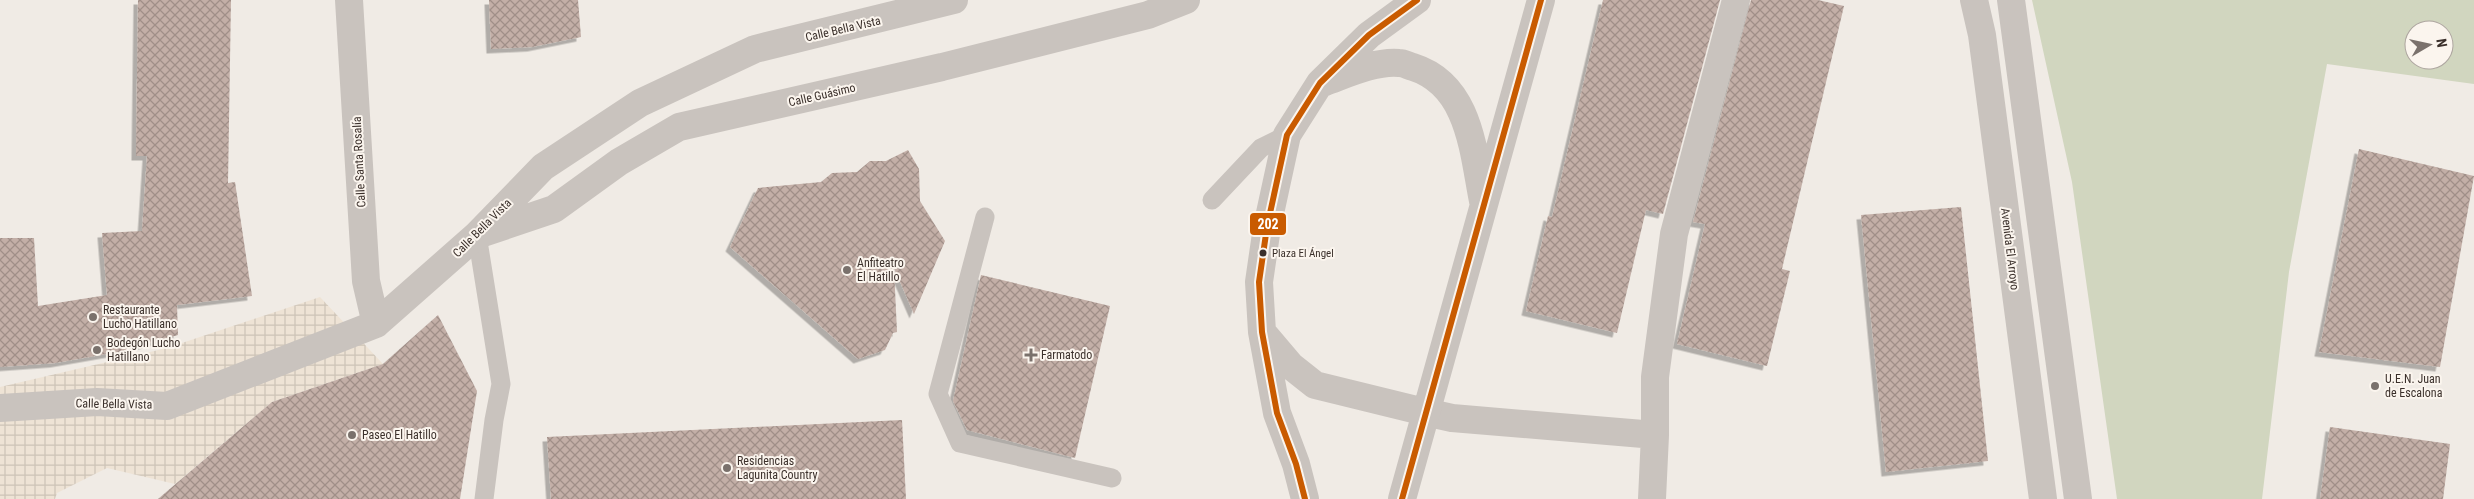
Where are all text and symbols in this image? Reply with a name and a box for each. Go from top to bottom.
street label: Calle Bella Vista [804,13,882,44]
north arrow [2404,20,2454,70]
text: N [2433,37,2450,48]
street label: Calle Guásimo [787,80,857,110]
street label: Calle Santa Rosalía [350,116,368,208]
street label: Calle Bella Vista [450,196,514,260]
street label: Avenida El Arroyo [1998,207,2022,291]
line badge: 202 [1249,212,1287,236]
text: 202 [1257,216,1279,232]
place label: Plaza El Ángel [1272,247,1334,260]
marker: Plaza El Ángel [1258,248,1268,258]
place label: Anfiteatro El Hatillo [857,256,904,284]
marker: Anfiteatro El Hatillo [841,264,853,276]
place label: Restaurante Lucho Hatillano [103,303,177,331]
marker: Restaurante Lucho Hatillano [87,311,99,323]
place label: Bodegón Lucho Hatillano [107,336,180,364]
marker: Bodegón Lucho Hatillano [91,344,103,356]
place label: Farmatodo [1041,348,1092,362]
marker: Farmatodo [1025,349,1037,361]
place label: U.E.N. Juan de Escalona [2385,372,2443,400]
marker: U.E.N. Juan de Escalona [2369,380,2381,392]
street label: Calle Bella Vista [75,396,153,412]
place label: Paseo El Hatillo [362,428,437,442]
marker: Paseo El Hatillo [346,429,358,441]
place label: Residencias Lagunita Country [737,454,818,482]
marker: Residencias Lagunita Country [721,462,733,474]

